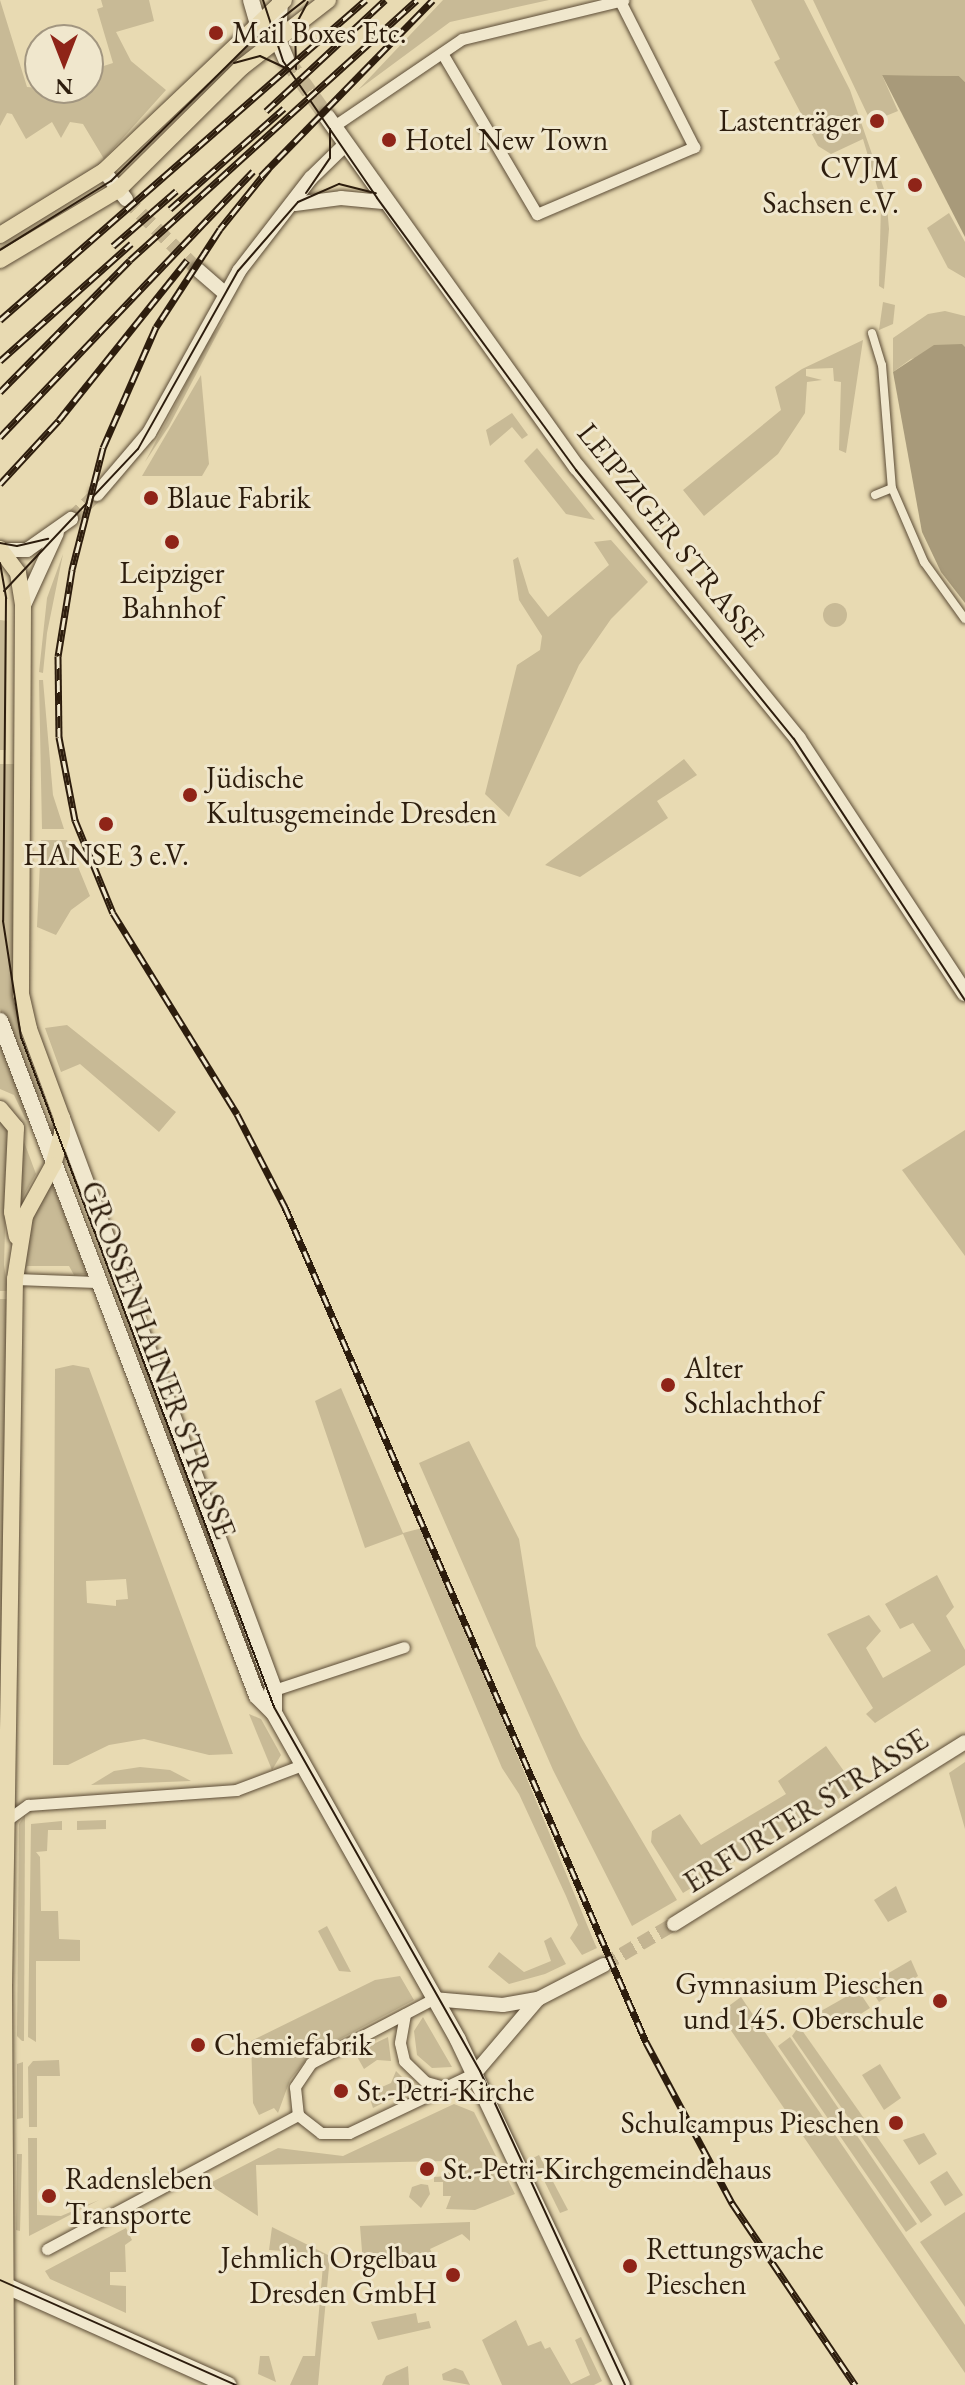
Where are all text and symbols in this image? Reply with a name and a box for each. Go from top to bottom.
place label: Mail Boxes Etc. [232,15,407,51]
north arrow [24,24,104,104]
marker: Mail Boxes Etc. [207,24,225,42]
text: N [55,72,73,101]
place label: Lastenträger [719,103,861,139]
marker: Lastenträger [868,112,886,130]
place label: Hotel New Town [405,122,608,158]
marker: Hotel New Town [380,131,398,149]
place label: CVJM Sachsen e.V. [763,150,899,220]
marker: CVJM Sachsen e.V. [906,176,924,194]
street label: LEIPZIGER STRASSE [570,416,772,654]
place label: Blaue Fabrik [167,480,311,516]
marker: Blaue Fabrik [142,489,160,507]
marker: Leipziger Bahnhof [163,533,181,551]
place label: Leipziger Bahnhof [119,555,225,626]
place label: Jüdische Kultusgemeinde Dresden [206,760,497,830]
marker: Jüdische Kultusgemeinde Dresden [181,786,199,804]
marker: HANSE 3 e.V. [97,815,115,833]
place label: HANSE 3 e.V. [23,837,189,873]
street label: GROSSENHAINER STRASSE [73,1176,243,1544]
place label: Alter Schlachthof [684,1350,822,1420]
marker: Alter Schlachthof [659,1376,677,1394]
street label: ERFURTER STRASSE [677,1721,935,1901]
place label: Gymnasium Pieschen und 145. Oberschule [675,1966,924,2036]
marker: Gymnasium Pieschen und 145. Oberschule [931,1992,949,2010]
place label: Chemiefabrik [214,2027,372,2063]
marker: Chemiefabrik [189,2036,207,2054]
place label: St.-Petri-Kirche [357,2073,534,2109]
marker: St.-Petri-Kirche [332,2082,350,2100]
place label: Schulcampus Pieschen [621,2105,880,2141]
marker: Schulcampus Pieschen [887,2114,905,2132]
place label: St.-Petri-Kirchgemeindehaus [443,2151,771,2187]
marker: St.-Petri-Kirchgemeindehaus [418,2160,436,2178]
place label: Radensleben Transporte [65,2161,213,2232]
marker: Radensleben Transporte [40,2187,58,2205]
place label: Rettungswache Pieschen [646,2231,824,2302]
place label: Jehmlich Orgelbau Dresden GmbH [221,2240,437,2310]
marker: Rettungswache Pieschen [621,2257,639,2275]
marker: Jehmlich Orgelbau Dresden GmbH [444,2266,462,2284]

